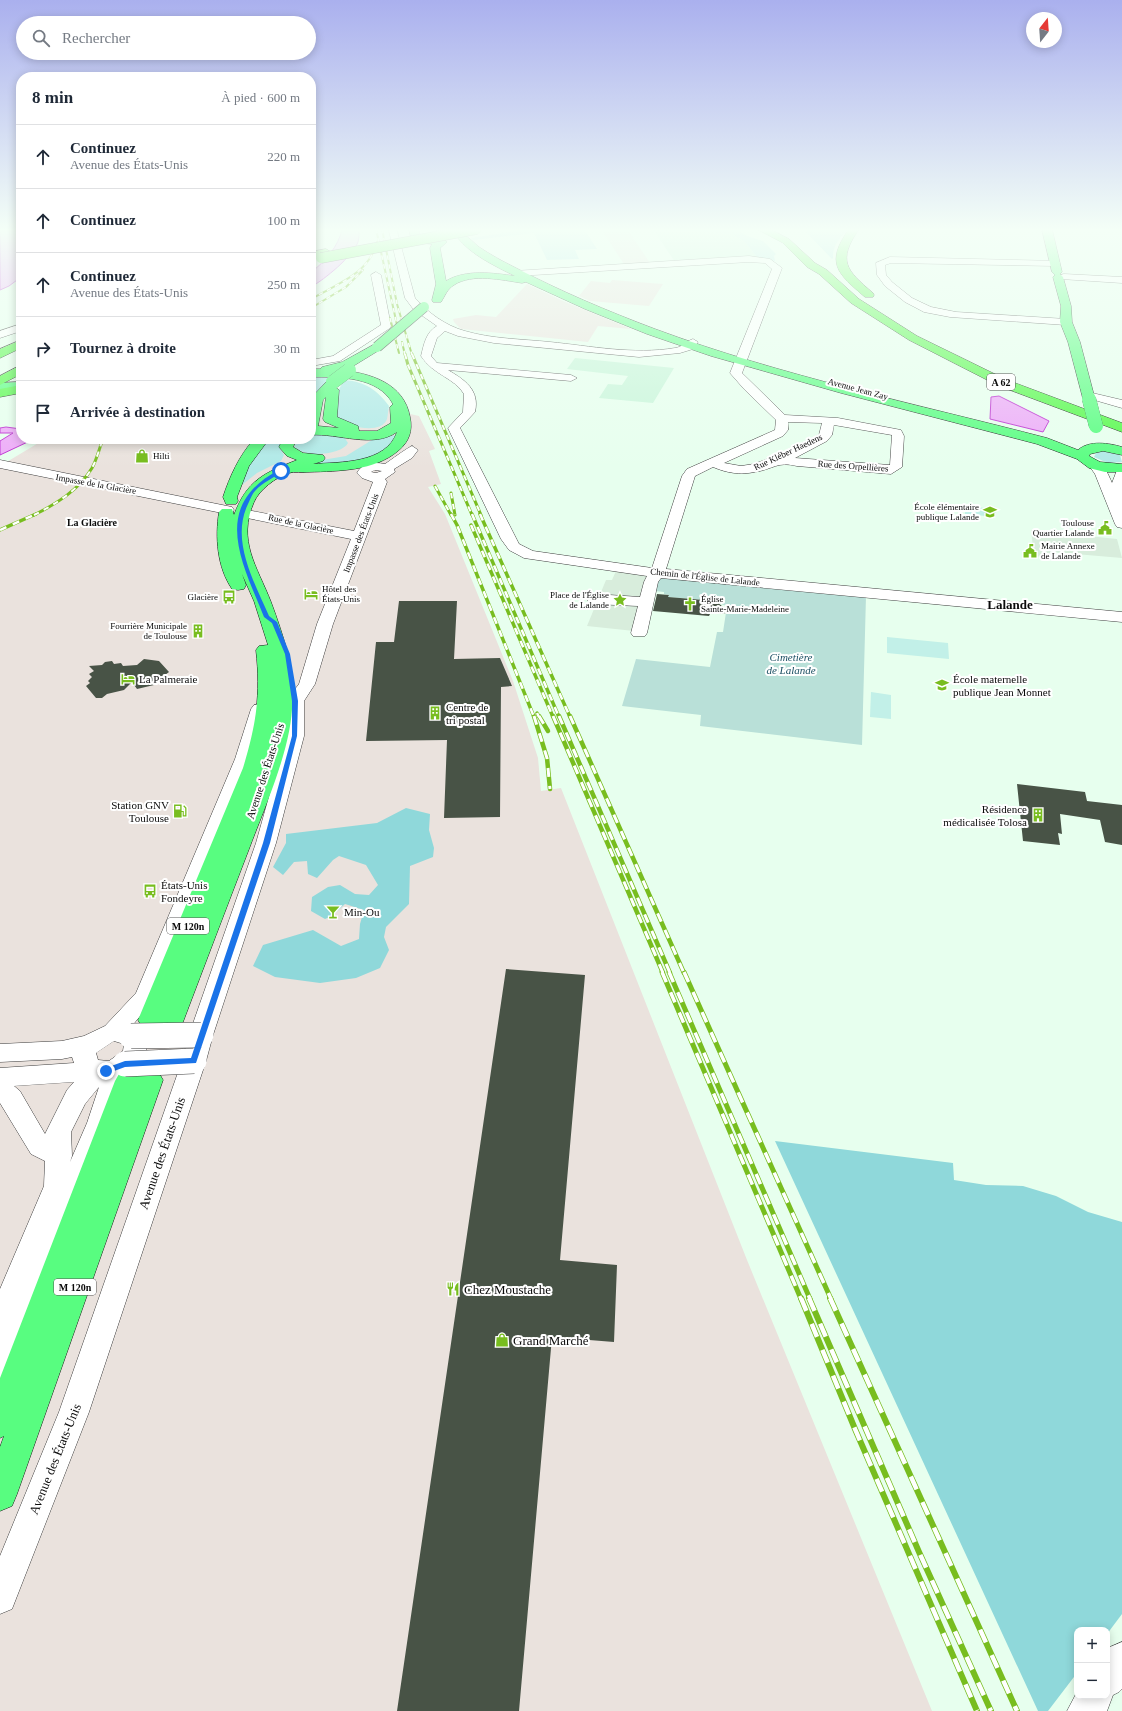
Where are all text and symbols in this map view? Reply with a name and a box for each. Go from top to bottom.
north arrow [1026,12,1062,48]
search box [16,16,316,60]
icon: search [30,27,52,49]
text: Rechercher [62,30,130,46]
text: 8 min [32,88,73,107]
text: À pied · 600 m [221,90,300,105]
text: Continuez [70,140,136,156]
icon: ahead [32,146,54,168]
text: 220 m [267,149,300,164]
text: Avenue des États-Unis [70,157,188,172]
icon: ahead [32,210,54,232]
text: Continuez [70,212,136,228]
text: 100 m [267,213,300,228]
text: Continuez [70,268,136,284]
icon: ahead [32,274,54,296]
text: 250 m [267,277,300,292]
text: Avenue des États-Unis [70,285,188,300]
icon: right [32,338,54,360]
text: Tournez à droite [70,340,176,356]
text: 30 m [274,341,300,356]
road number: A 62 [987,374,1015,390]
street label: Avenue Jean Zay [827,376,890,402]
icon: arrive [32,402,54,424]
text: Arrivée à destination [70,404,205,420]
street label: Rue Kléber Haedens [752,432,824,472]
shop icon: Hilti [134,448,150,464]
place label: Hilti [153,451,170,461]
street label: Rue des Orpellières [817,459,889,473]
route start [272,462,290,480]
street label: Impasse de la Glacière [55,472,137,496]
street label: Impasse des États-Unis [341,492,381,574]
place label: École élémentaire publique Lalande [914,502,979,522]
school or university icon: École élémentaire publique Lalande [982,504,998,520]
street label: Rue de la Glacière [267,512,335,536]
district label: La Glacière [67,517,118,528]
place label: Toulouse Quartier Lalande [1033,518,1094,538]
public building icon: Toulouse Quartier Lalande [1097,520,1113,536]
place label: Mairie Annexe de Lalande [1041,541,1095,561]
public building icon: Mairie Annexe de Lalande [1022,543,1038,559]
street label: Chemin de l'Église de Lalande [650,566,760,588]
place label: Hôtel des États-Unis [322,584,360,604]
hotel icon: Hôtel des États-Unis [303,586,319,602]
bus stop icon: Glacière [221,589,237,605]
place label: Place de l'Église de Lalande [550,590,609,610]
place label: Glacière [188,592,218,602]
place icon: Place de l'Église de Lalande [612,592,628,608]
place label: Église Sainte-Marie-Madeleine [701,594,789,614]
church icon: Église Sainte-Marie-Madeleine [682,596,698,612]
district label: Lalande [987,597,1033,612]
place label: Fourrière Municipale de Toulouse [110,621,187,641]
building icon: Fourrière Municipale de Toulouse [190,623,206,639]
park label: Cimetière de Lalande [766,651,816,676]
hotel icon: La Palmeraie [120,671,136,687]
place label: La Palmeraie [139,673,197,685]
place label: École maternelle publique Jean Monnet [953,673,1051,698]
school or university icon: École maternelle publique Jean Monnet [934,677,950,693]
place label: Centre de tri postal [446,701,489,726]
building icon: Centre de tri postal [427,705,443,721]
street label: Avenue des États-Unis [244,722,286,820]
place label: Station GNV Toulouse [111,799,169,824]
fuel station icon: Station GNV Toulouse [172,803,188,819]
place label: Résidence médicalisée Tolosa [943,803,1027,828]
building icon: Résidence médicalisée Tolosa [1030,807,1046,823]
place label: États-Unis Fondeyre [161,879,207,904]
bus stop icon: États-Unis Fondeyre [142,883,158,899]
bar icon: Min-Ou [325,904,341,920]
place label: Min-Ou [344,906,380,918]
road number: M 120n [167,918,209,934]
route end [97,1062,115,1080]
street label: Avenue des États-Unis [136,1095,188,1211]
road number: M 120n [54,1279,96,1295]
restaurant icon: Chez Moustache [445,1281,461,1297]
place label: Chez Moustache [464,1282,551,1297]
shop icon: Grand Marché [494,1332,510,1348]
place label: Grand Marché [513,1333,589,1348]
street label: Avenue des États-Unis [26,1401,84,1517]
map controls [1074,1627,1110,1699]
button: + [1074,1627,1110,1663]
button: − [1074,1663,1110,1699]

